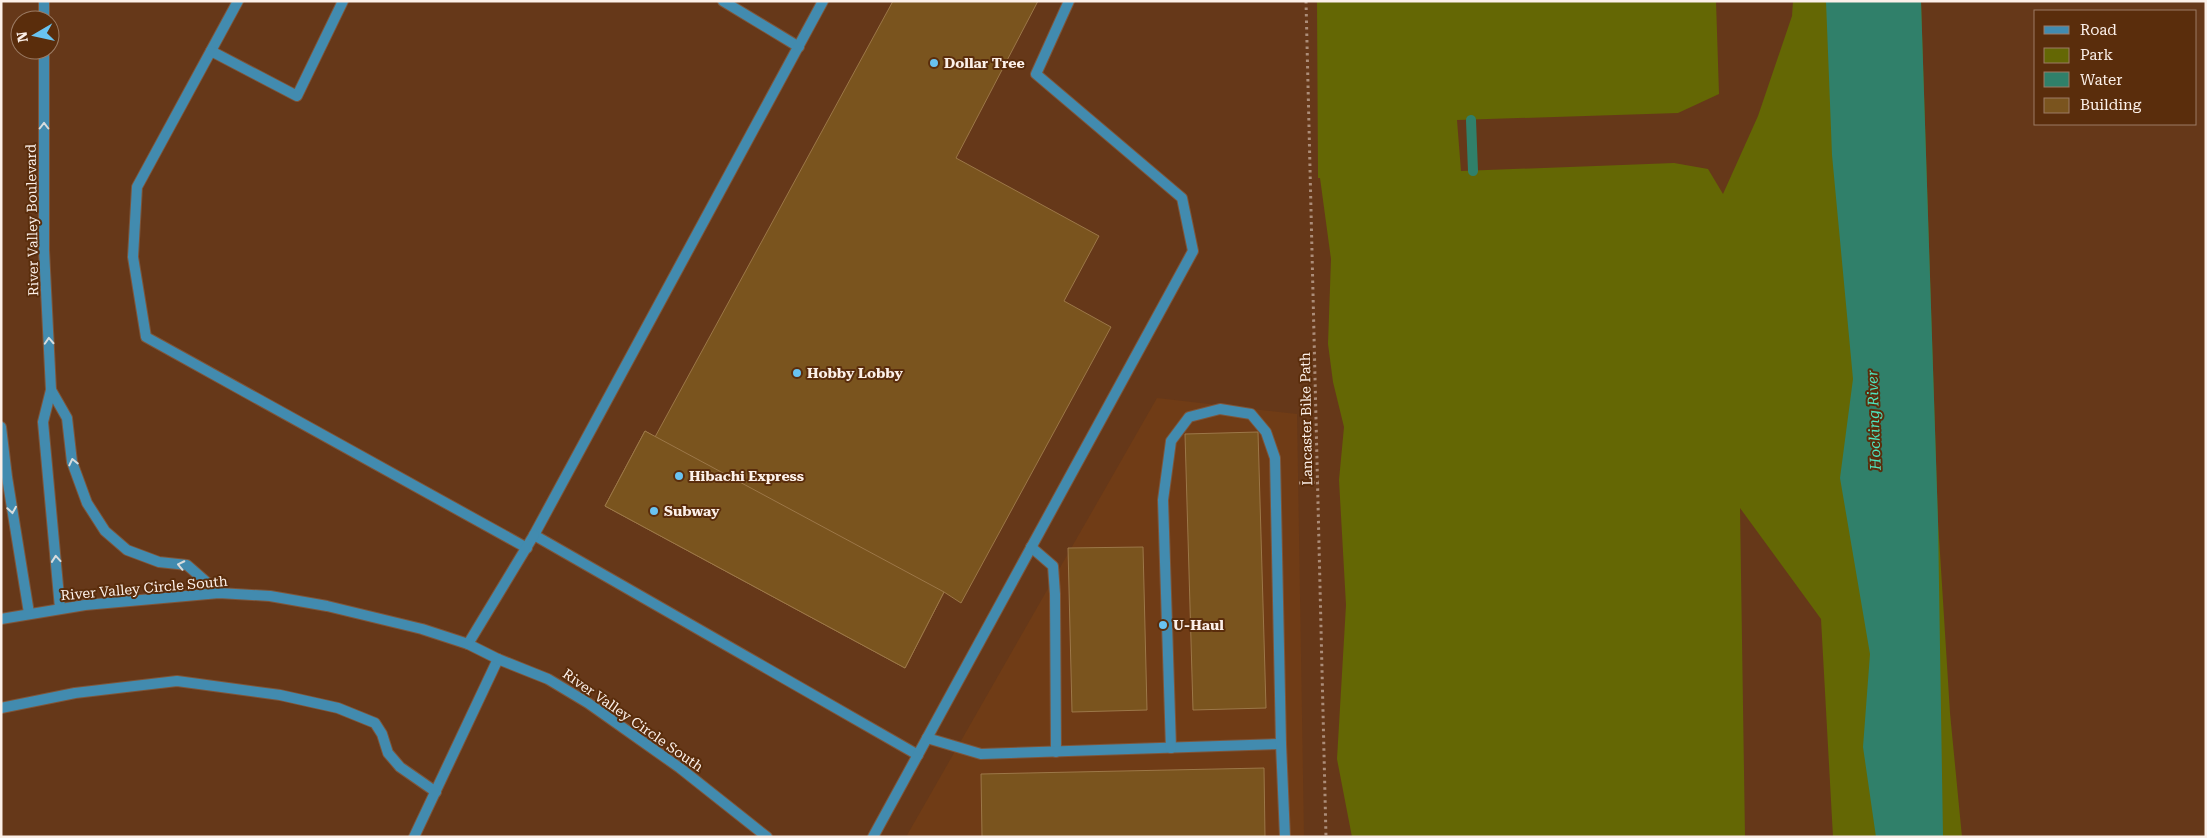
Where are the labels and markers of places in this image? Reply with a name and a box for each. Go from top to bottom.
place label: Dollar Tree [944,55,1025,71]
marker: Dollar Tree [928,57,940,69]
place label: Hobby Lobby [807,365,903,381]
marker: Hobby Lobby [791,367,803,379]
place label: Hibachi Express [689,468,804,484]
marker: Hibachi Express [673,470,685,482]
place label: Subway [664,503,720,519]
marker: Subway [648,505,660,517]
place label: U-Haul [1173,617,1224,633]
marker: U-Haul [1157,619,1169,631]

